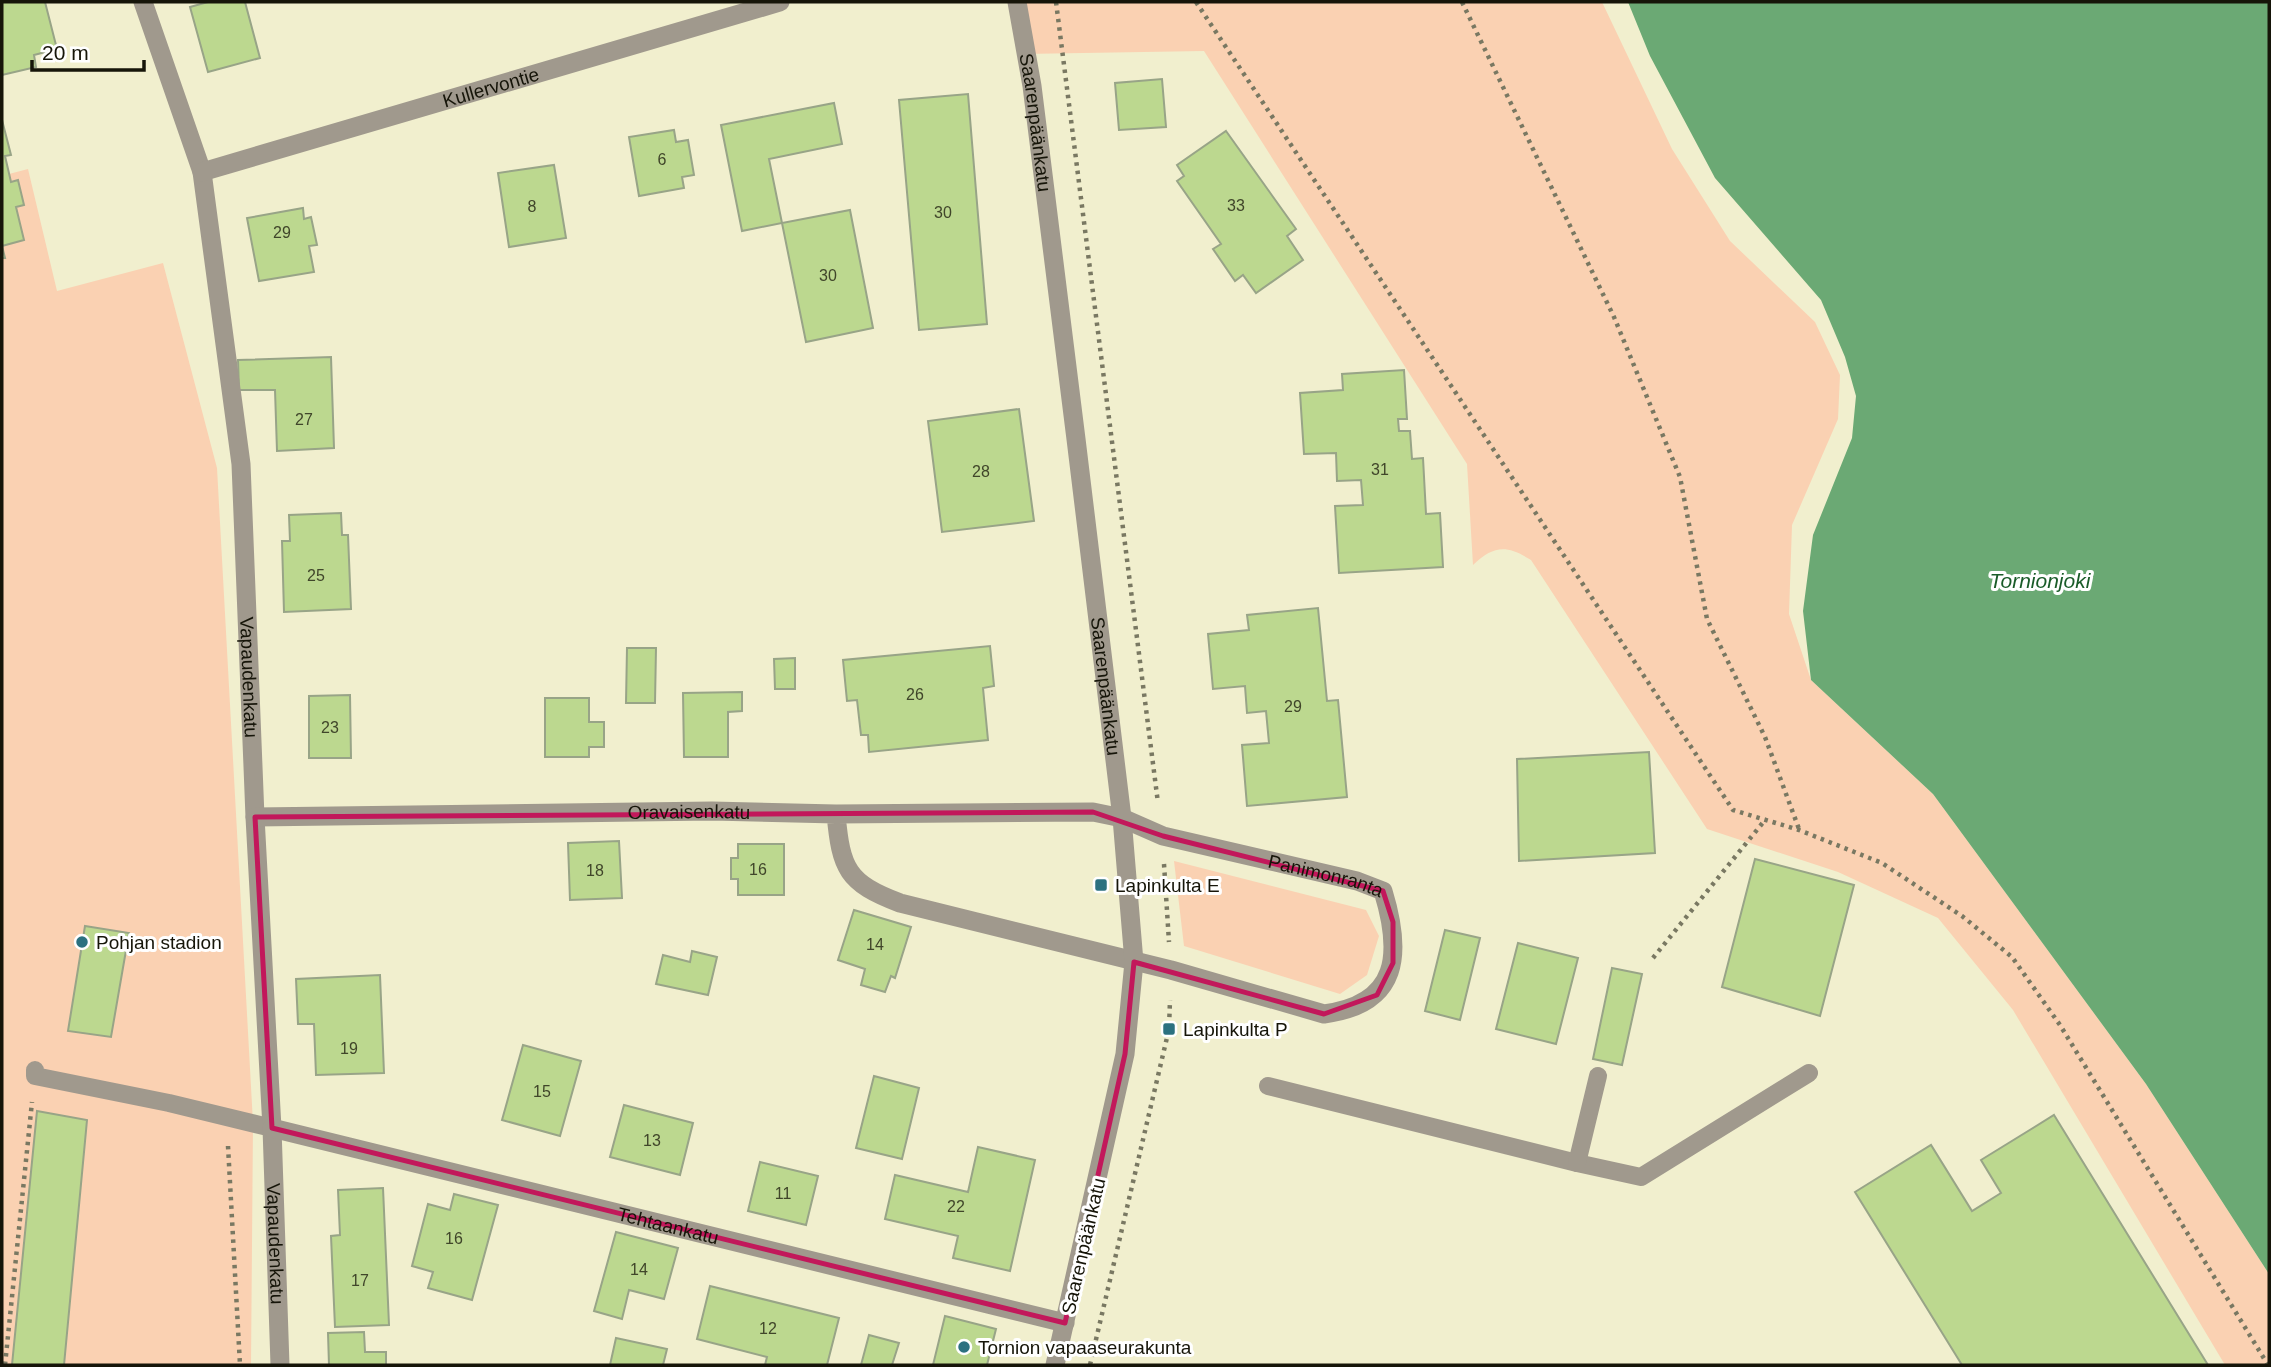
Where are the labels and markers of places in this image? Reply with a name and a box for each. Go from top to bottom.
place label: Lapinkulta E [1115,875,1220,896]
marker: Lapinkulta E [1093,877,1109,893]
place label: Pohjan stadion [96,932,222,953]
marker: Pohjan stadion [74,934,90,950]
place label: Lapinkulta P [1183,1019,1288,1040]
marker: Lapinkulta P [1161,1021,1177,1037]
place label: Tornion vapaaseurakunta [978,1337,1192,1358]
marker: Tornion vapaaseurakunta [956,1339,972,1355]

